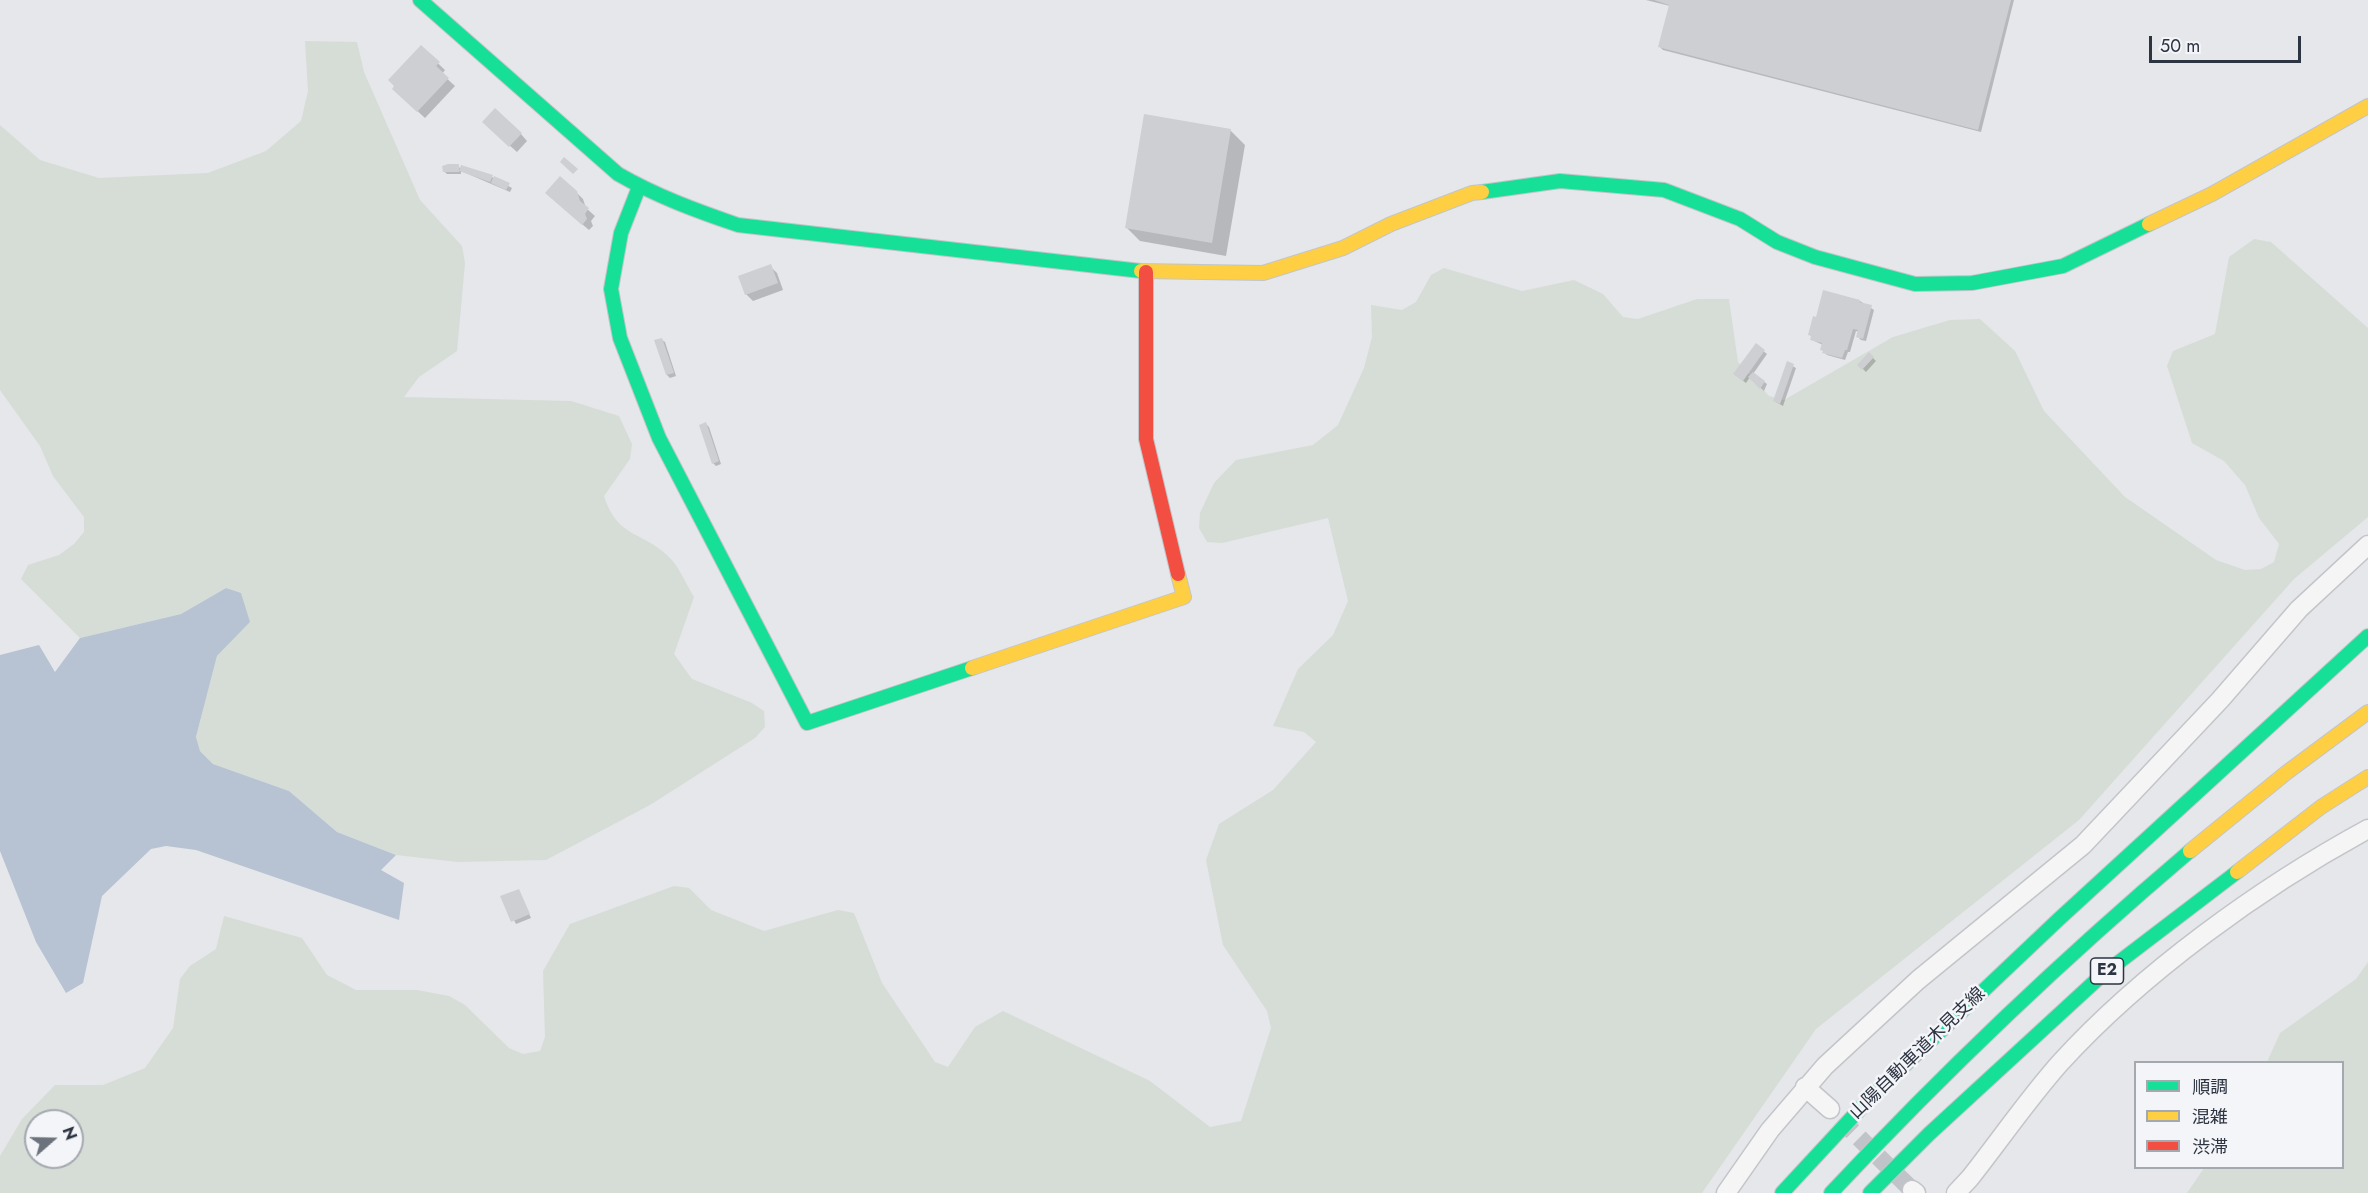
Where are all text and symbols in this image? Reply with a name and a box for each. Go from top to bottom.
scale bar [2152,24,2304,62]
text: 50 m [2160,33,2200,59]
road number: E2 [2090,958,2124,984]
street label: 山陽自動車道木見支線 [1846,984,1990,1124]
legend [2134,1061,2344,1169]
text: 順調 [2192,1074,2228,1100]
text: 混雑 [2192,1104,2228,1130]
north arrow [24,1109,84,1169]
text: N [57,1123,82,1143]
text: 渋滞 [2192,1134,2228,1160]

